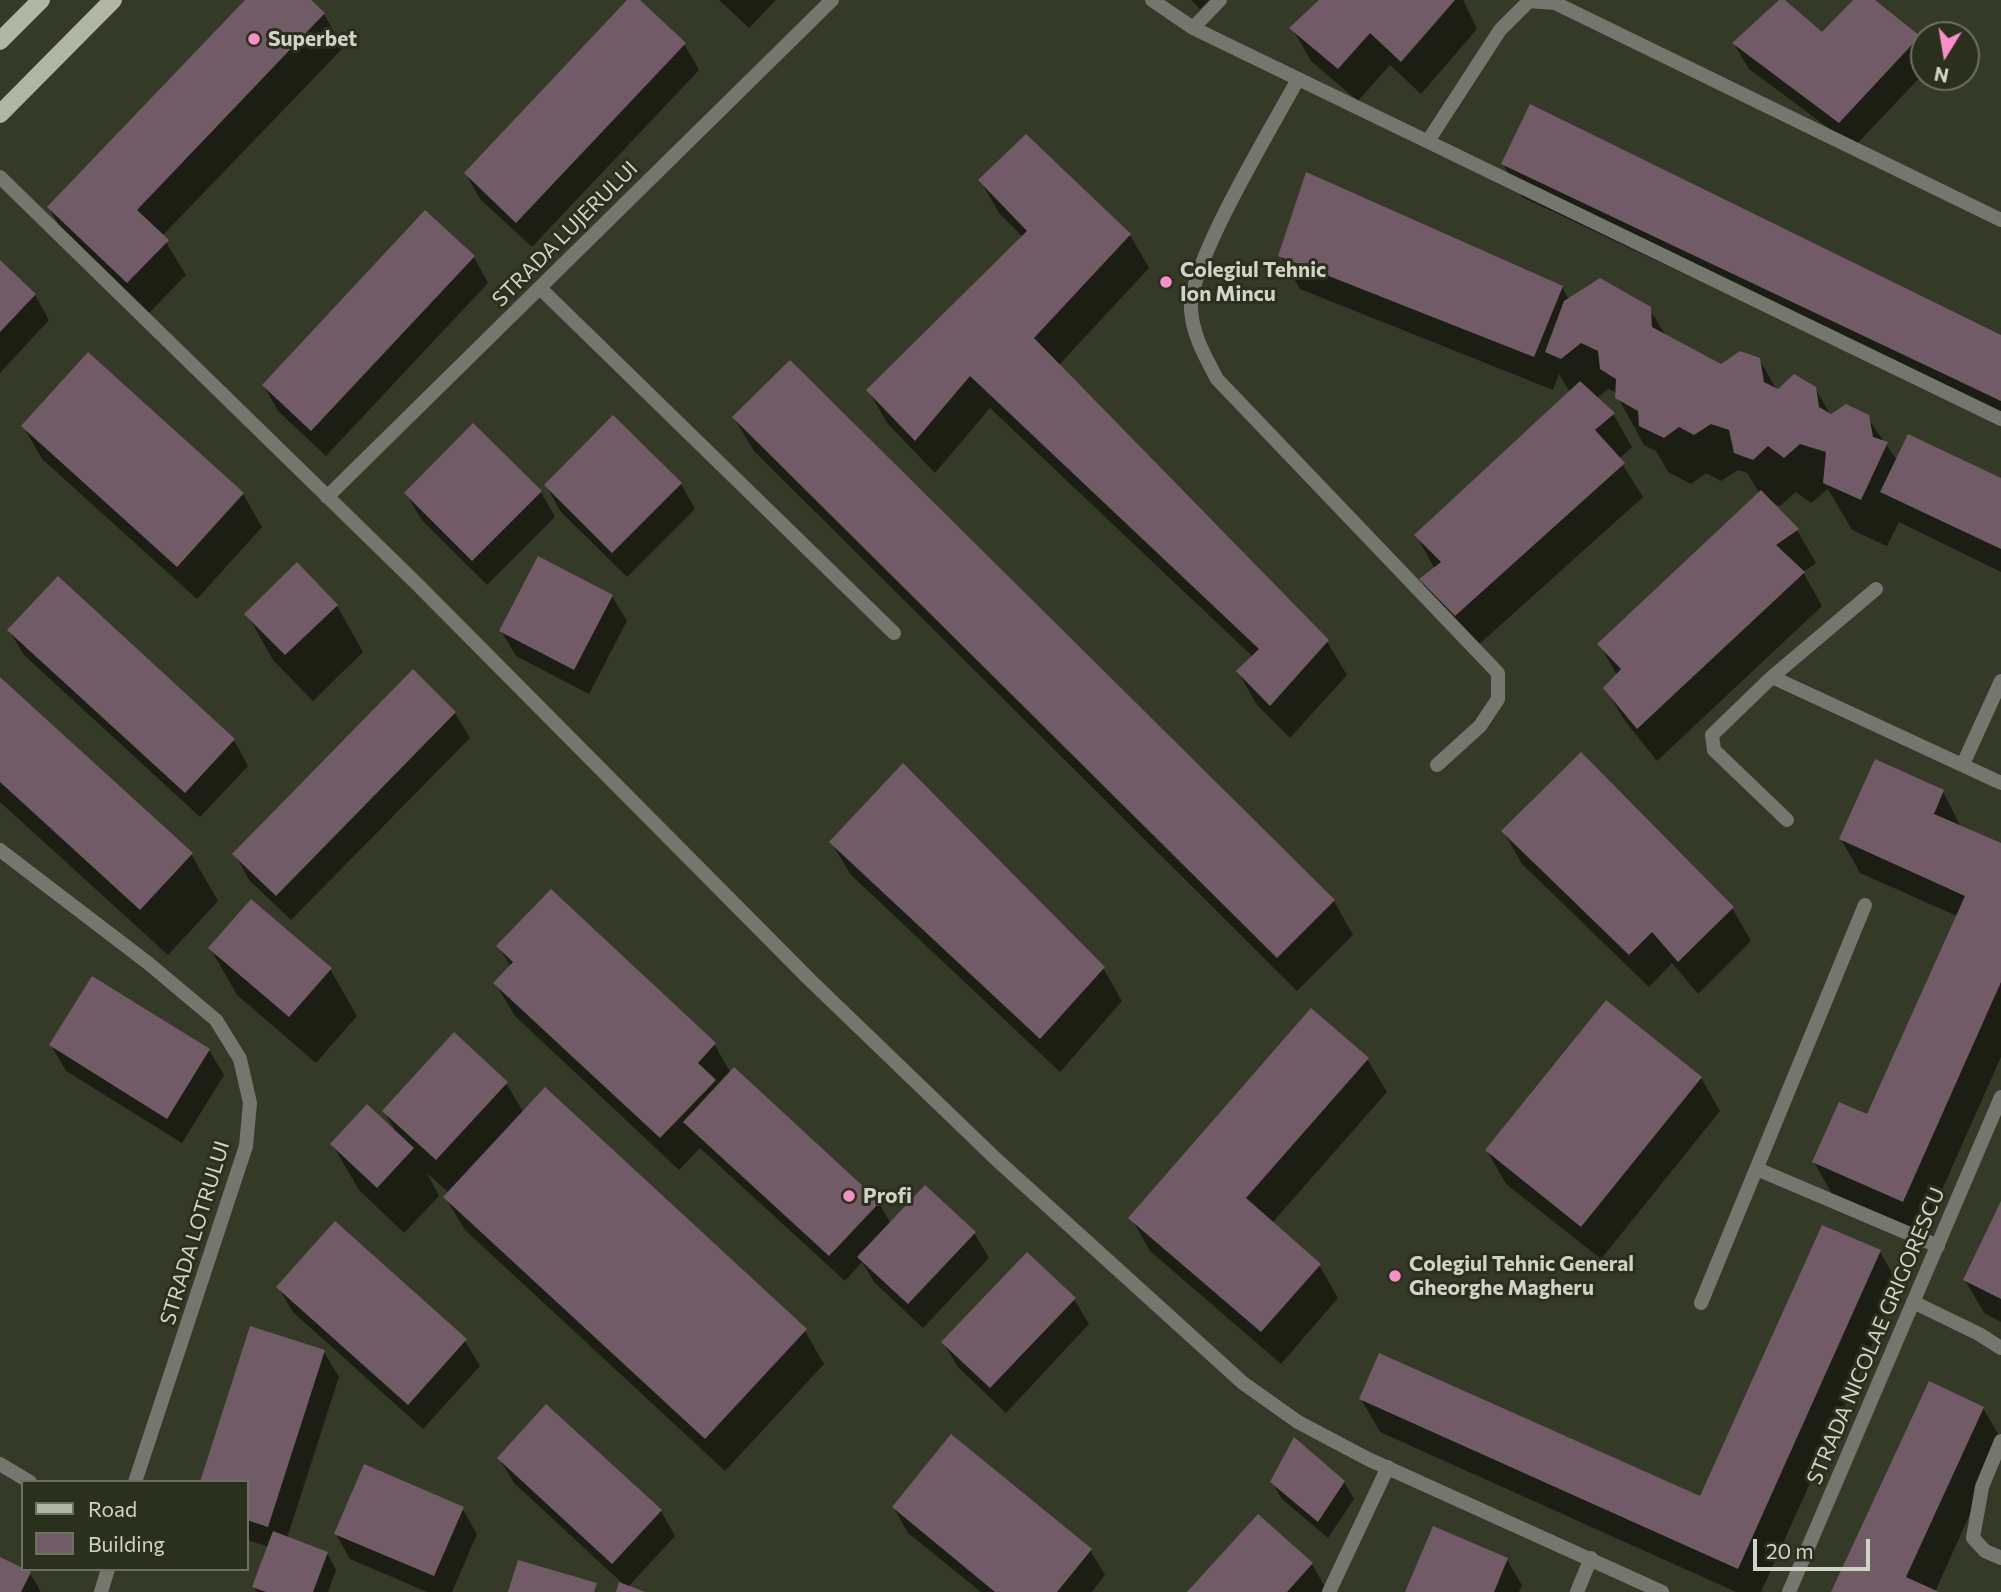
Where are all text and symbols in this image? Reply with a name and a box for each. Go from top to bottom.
north arrow [1910,21,1980,91]
place label: Superbet [268,26,357,52]
marker: Superbet [246,31,262,47]
text: N [1932,62,1950,88]
street label: STRADA LUJERULUI [487,156,643,312]
place label: Colegiul Tehnic Ion Mincu [1180,257,1326,307]
marker: Colegiul Tehnic Ion Mincu [1158,274,1174,290]
street label: STRADA LOTRULUI [155,1138,235,1328]
place label: Profi [863,1183,912,1209]
street label: STRADA NICOLAE GRIGORESCU [1802,1184,1950,1488]
marker: Profi [841,1188,857,1204]
place label: Colegiul Tehnic General Gheorghe Magheru [1409,1251,1634,1301]
marker: Colegiul Tehnic General Gheorghe Magheru [1387,1268,1403,1284]
legend [21,1480,248,1571]
text: Road [88,1496,137,1521]
scale bar [1756,1526,1873,1570]
text: Building [88,1531,165,1556]
text: 20 m [1766,1538,1814,1563]

